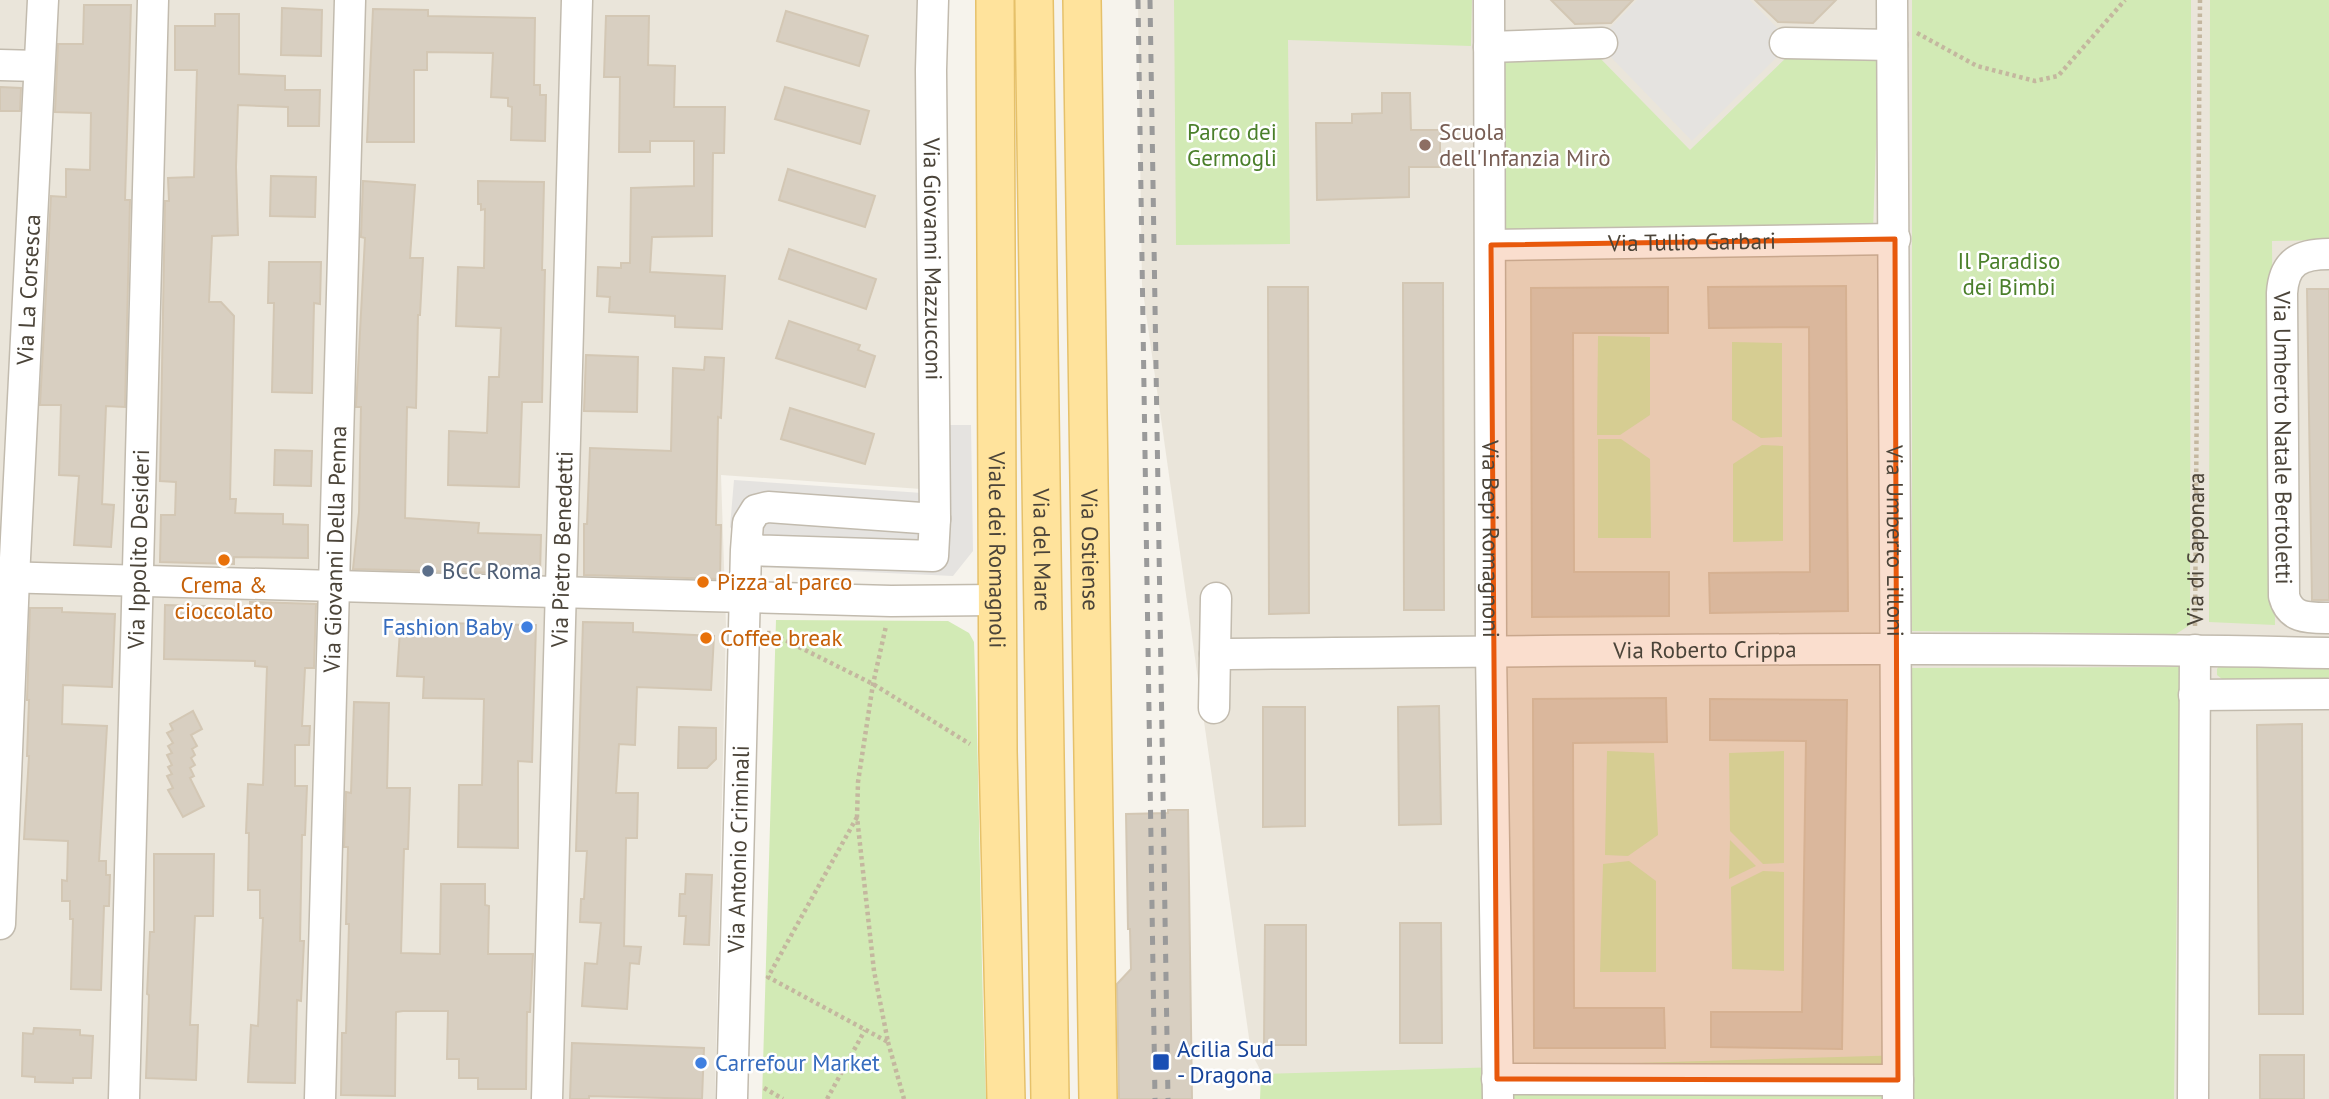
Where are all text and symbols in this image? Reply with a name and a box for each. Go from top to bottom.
park label: Parco dei Germogli [1187,117,1277,172]
place label: Scuola dell'Infanzia Mirò [1439,117,1611,172]
street label: Via Giovanni Mazzucconi [918,137,949,380]
marker: Scuola dell'Infanzia Mirò [1417,137,1433,153]
street label: Via La Corsesca [10,213,46,367]
street label: Via Tullio Garbari [1607,226,1776,257]
park label: Il Paradiso dei Bimbi [1958,246,2060,301]
street label: Via Umberto Natale Bertoletti [2268,290,2299,585]
street label: Via Giovanni Della Penna [317,425,352,674]
street label: Via Bepi Romagnoni [1476,439,1506,638]
street label: Via Umberto Lilloni [1881,444,1910,637]
street label: Via Ippolito Desideri [121,449,155,651]
street label: Via Pietro Benedetti [544,450,579,649]
street label: Viale dei Romagnoli [983,451,1013,648]
street label: Via di Saponara [2180,472,2210,627]
street label: Via del Mare [1027,487,1058,612]
street label: Via Ostiense [1075,488,1106,611]
marker: Crema & cioccolato [216,552,232,568]
place label: BCC Roma [442,556,541,585]
marker: BCC Roma [420,563,436,579]
place label: Pizza al parco [717,567,852,596]
place label: Crema & cioccolato [175,570,273,625]
marker: Pizza al parco [695,574,711,590]
place label: Fashion Baby [383,612,513,641]
marker: Fashion Baby [519,619,535,635]
place label: Coffee break [720,623,842,652]
marker: Coffee break [698,630,714,646]
street label: Via Roberto Crippa [1612,634,1797,664]
street label: Via Antonio Criminali [721,745,755,954]
place label: Acilia Sud - Dragona [1177,1034,1274,1089]
place label: Carrefour Market [715,1048,880,1077]
marker: Acilia Sud - Dragona [1151,1052,1171,1072]
marker: Carrefour Market [693,1055,709,1071]

